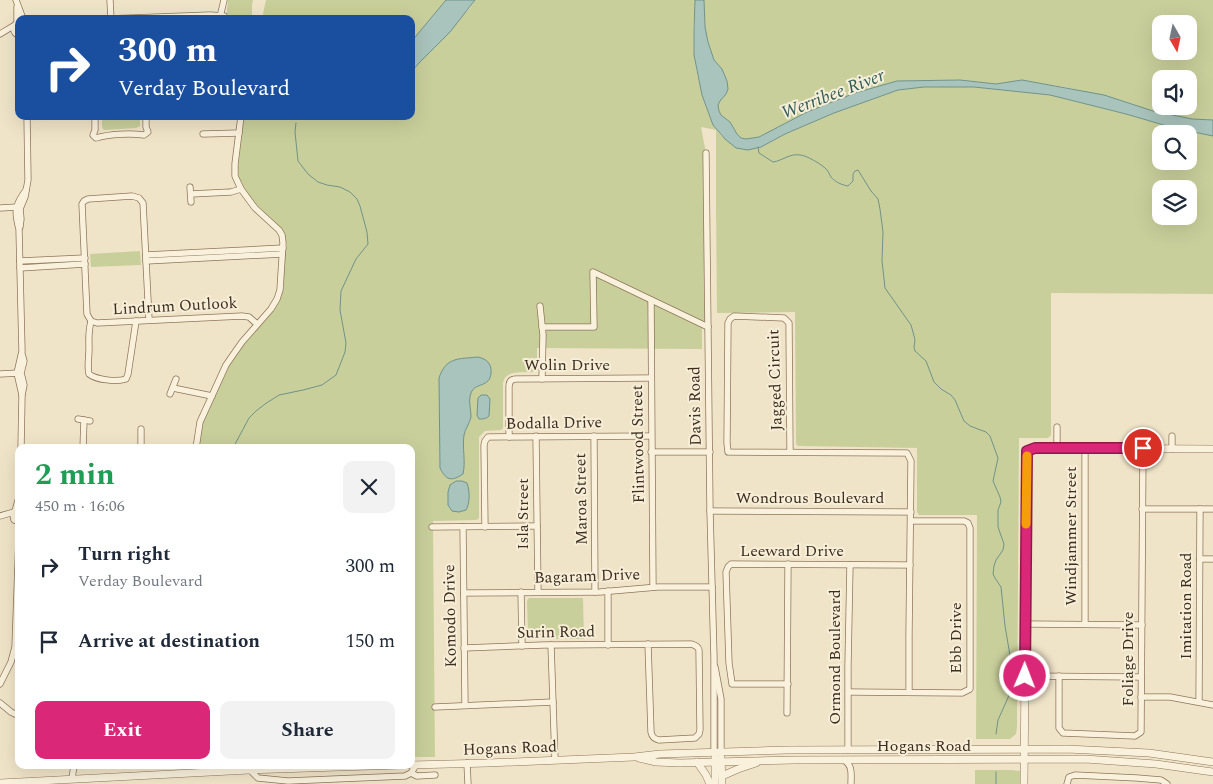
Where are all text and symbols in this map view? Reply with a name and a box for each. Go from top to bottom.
north arrow [1152,15,1198,60]
map controls [1152,15,1197,225]
text: 300 m [118,24,217,77]
icon: right [35,35,100,100]
water label: Werribee River [777,62,889,126]
button: sound [1152,70,1197,115]
text: Verday Boulevard [118,72,290,105]
button: search [1152,125,1197,170]
button: layers [1152,180,1197,225]
street label: Lindrum Outlook [112,291,238,321]
street label: Jagged Circuit [761,329,789,431]
street label: Wolin Drive [524,353,610,377]
street label: Davis Road [682,366,708,446]
street label: Flintwood Street [625,384,651,504]
street label: Bodalla Drive [506,410,602,436]
pin [1122,427,1164,469]
icon: arrive [1129,434,1157,462]
text: 2 min [35,452,115,498]
street label: Maroa Street [568,452,594,545]
button: close [343,461,395,513]
street label: Windjammer Street [1059,466,1083,606]
street label: Isla Street [511,478,535,550]
street label: Wondrous Boulevard [736,486,884,510]
text: 450 m · 16:06 [35,494,125,518]
street label: Leeward Drive [740,539,844,563]
text: Turn right [78,540,171,569]
text: 300 m [345,552,395,581]
street label: Imitation Road [1174,552,1198,660]
icon: right [35,553,63,581]
street label: Bagaram Drive [534,562,640,590]
street label: Komodo Drive [437,564,463,668]
text: Verday Boulevard [78,569,203,593]
street label: Ormond Boulevard [823,589,847,725]
street label: Ebb Drive [944,602,968,674]
street label: Foliage Drive [1116,612,1140,706]
street label: Surin Road [517,619,595,645]
text: Arrive at destination [78,627,260,656]
text: 150 m [345,627,395,656]
icon: arrive [35,628,63,656]
position arrow [998,649,1050,701]
button: Exit [35,701,210,759]
button: Share [220,701,395,759]
street label: Hogans Road [462,734,558,762]
street label: Hogans Road [877,734,971,758]

